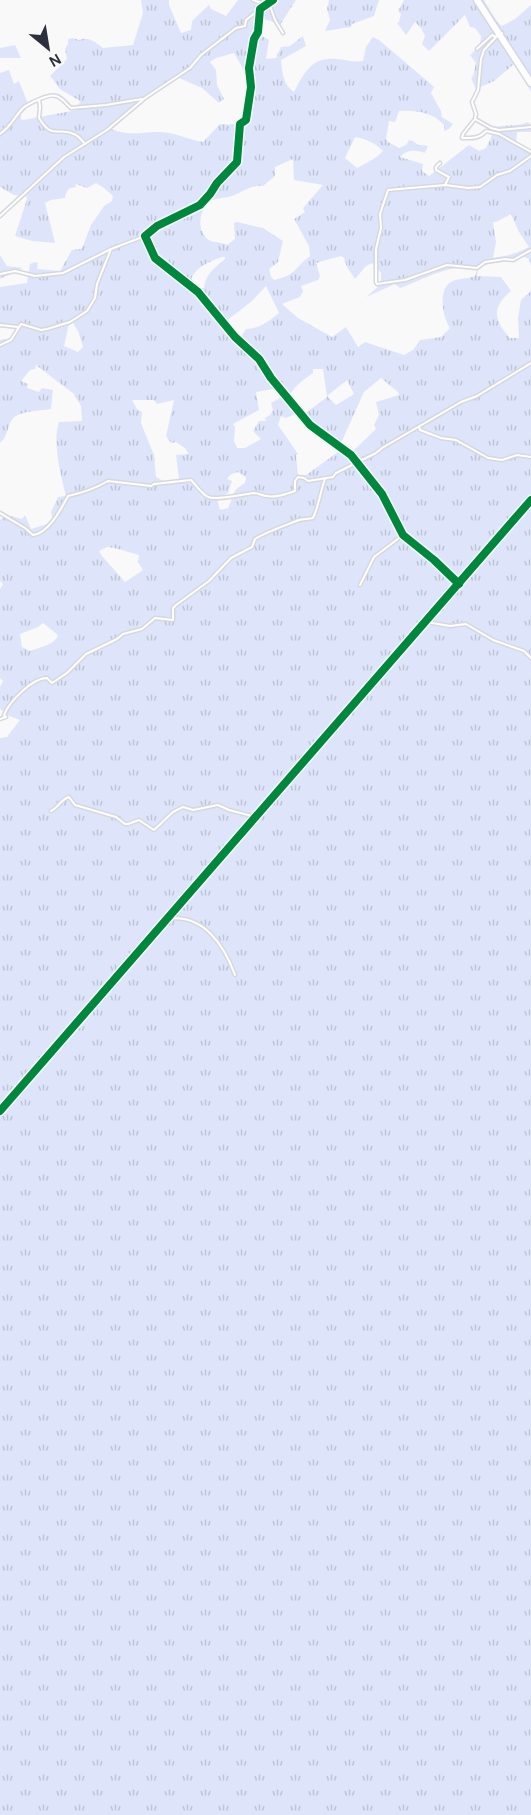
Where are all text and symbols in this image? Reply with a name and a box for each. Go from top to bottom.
north arrow [18,18,78,78]
text: N [46,49,65,72]

